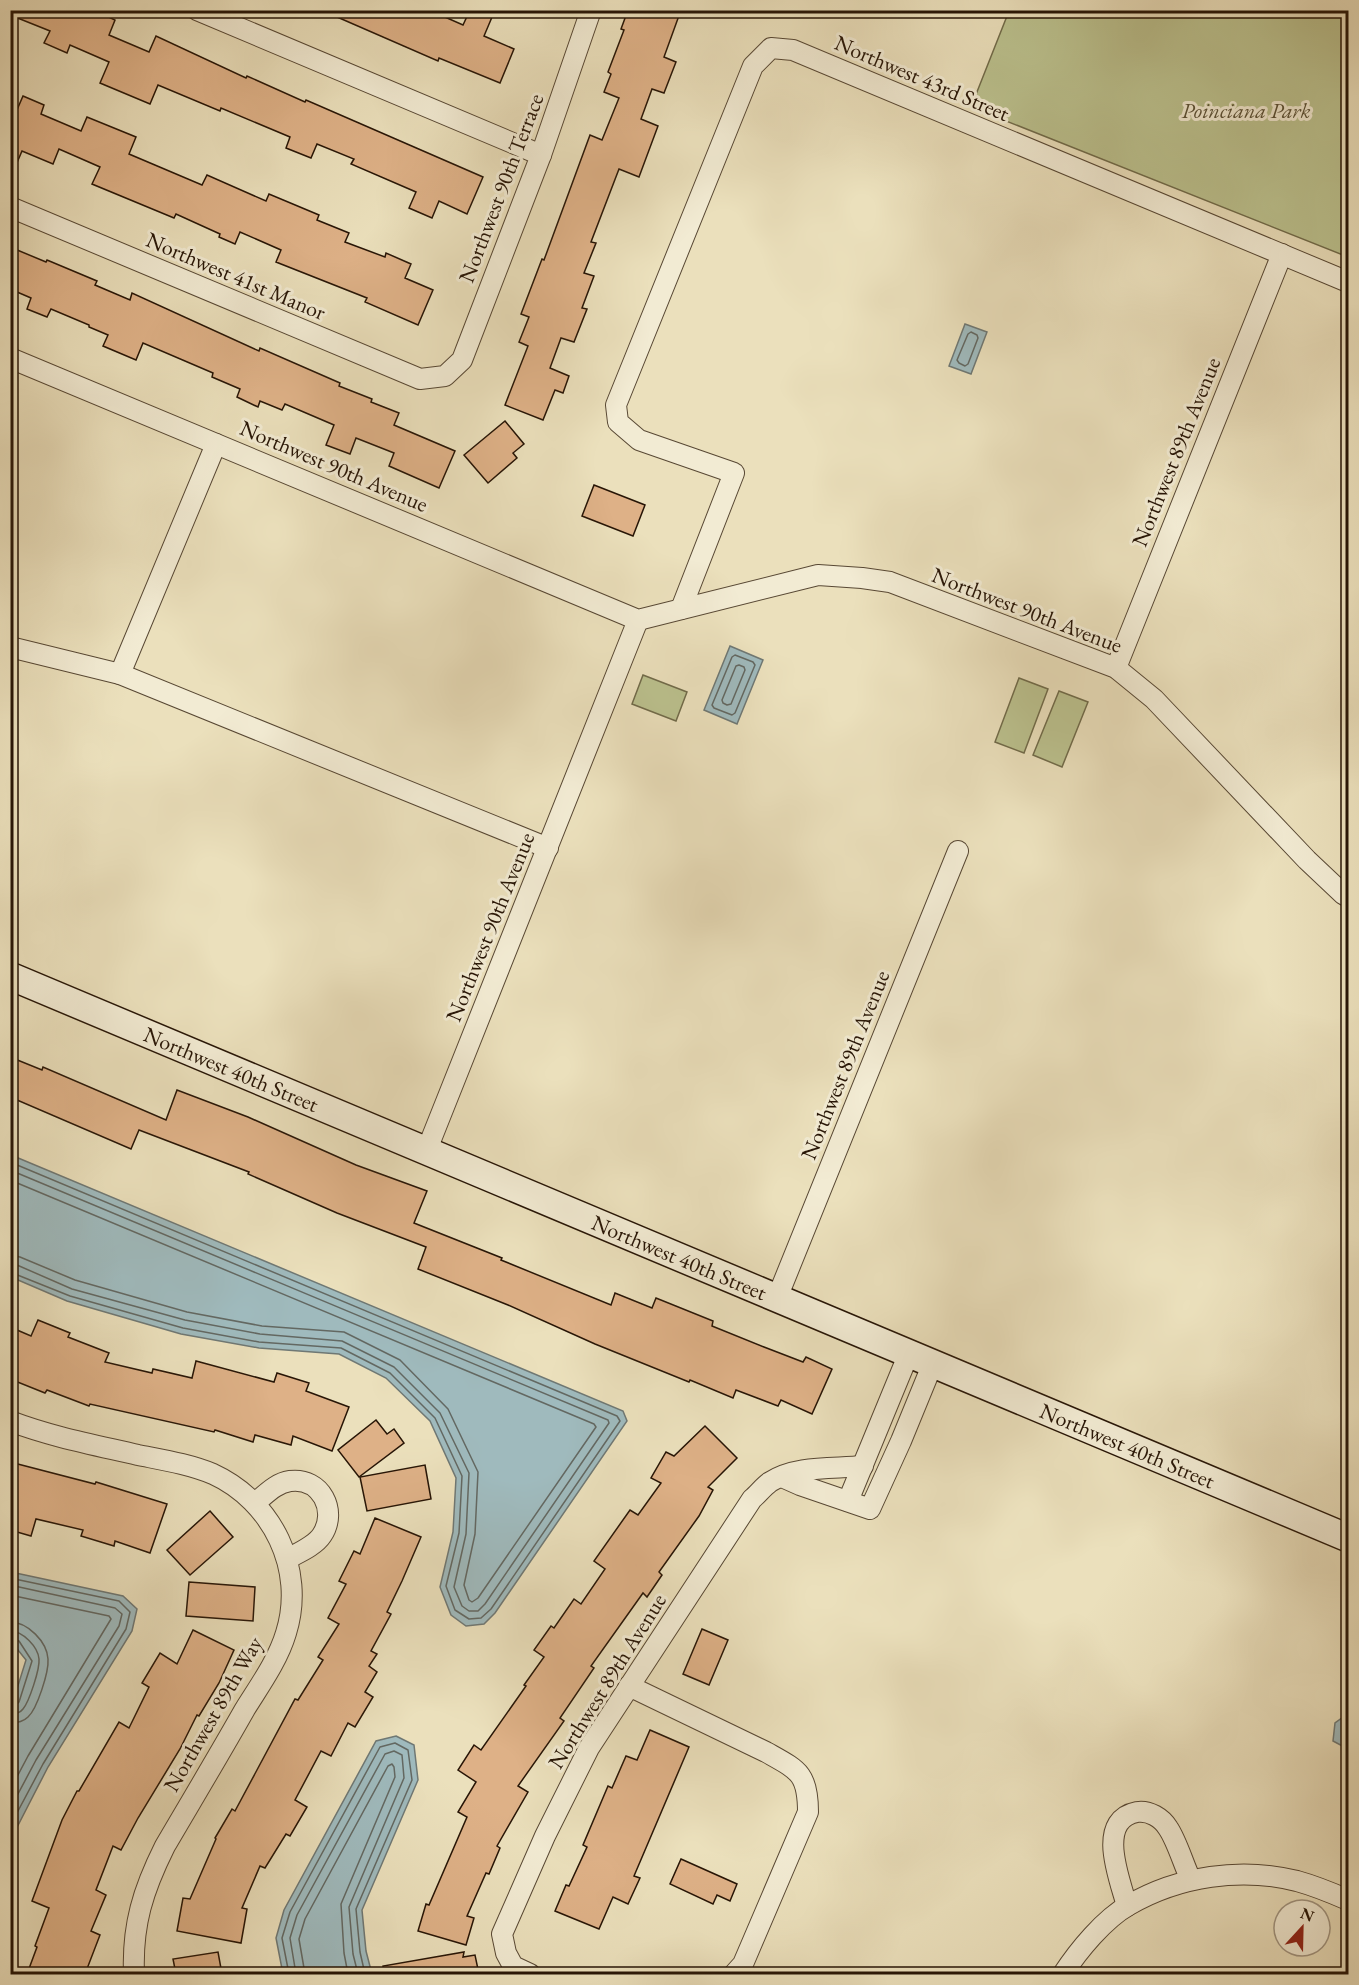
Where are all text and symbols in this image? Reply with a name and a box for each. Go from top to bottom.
street label: Northwest 43rd Street [830,28,1014,128]
street label: Northwest 90th Terrace [452,89,551,287]
park label: Poinciana Park [1181,96,1311,125]
street label: Northwest 41st Manor [142,225,331,327]
street label: Northwest 89th Avenue [1125,353,1227,551]
street label: Northwest 90th Avenue [235,413,433,519]
street label: Northwest 90th Avenue [928,560,1127,660]
street label: Northwest 90th Avenue [439,828,541,1026]
street label: Northwest 89th Avenue [794,966,896,1164]
street label: Northwest 40th Street [139,1019,323,1119]
street label: Northwest 40th Street [587,1208,771,1307]
street label: Northwest 40th Street [1036,1396,1219,1495]
street label: Northwest 89th Avenue [541,1587,673,1774]
street label: Northwest 89th Way [157,1631,269,1797]
north arrow [1272,1898,1332,1958]
text: N [1297,1902,1317,1927]

